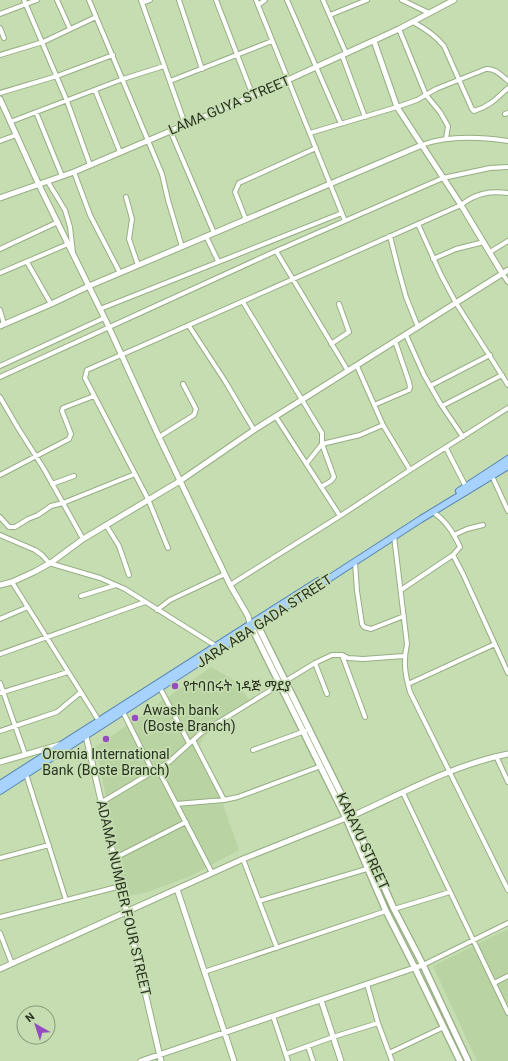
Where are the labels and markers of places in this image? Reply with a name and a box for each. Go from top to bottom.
place label: የተባበሩት ነዳጅ ማደያ [183,678,292,694]
marker: የተባበሩት ነዳጅ ማደያ [170,681,180,691]
place label: Awash bank (Boste Branch) [143,702,236,735]
marker: Awash bank (Boste Branch) [130,713,140,723]
marker: Oromia International Bank (Boste Branch) [101,734,111,744]
place label: Oromia International Bank (Boste Branch) [42,746,170,779]

